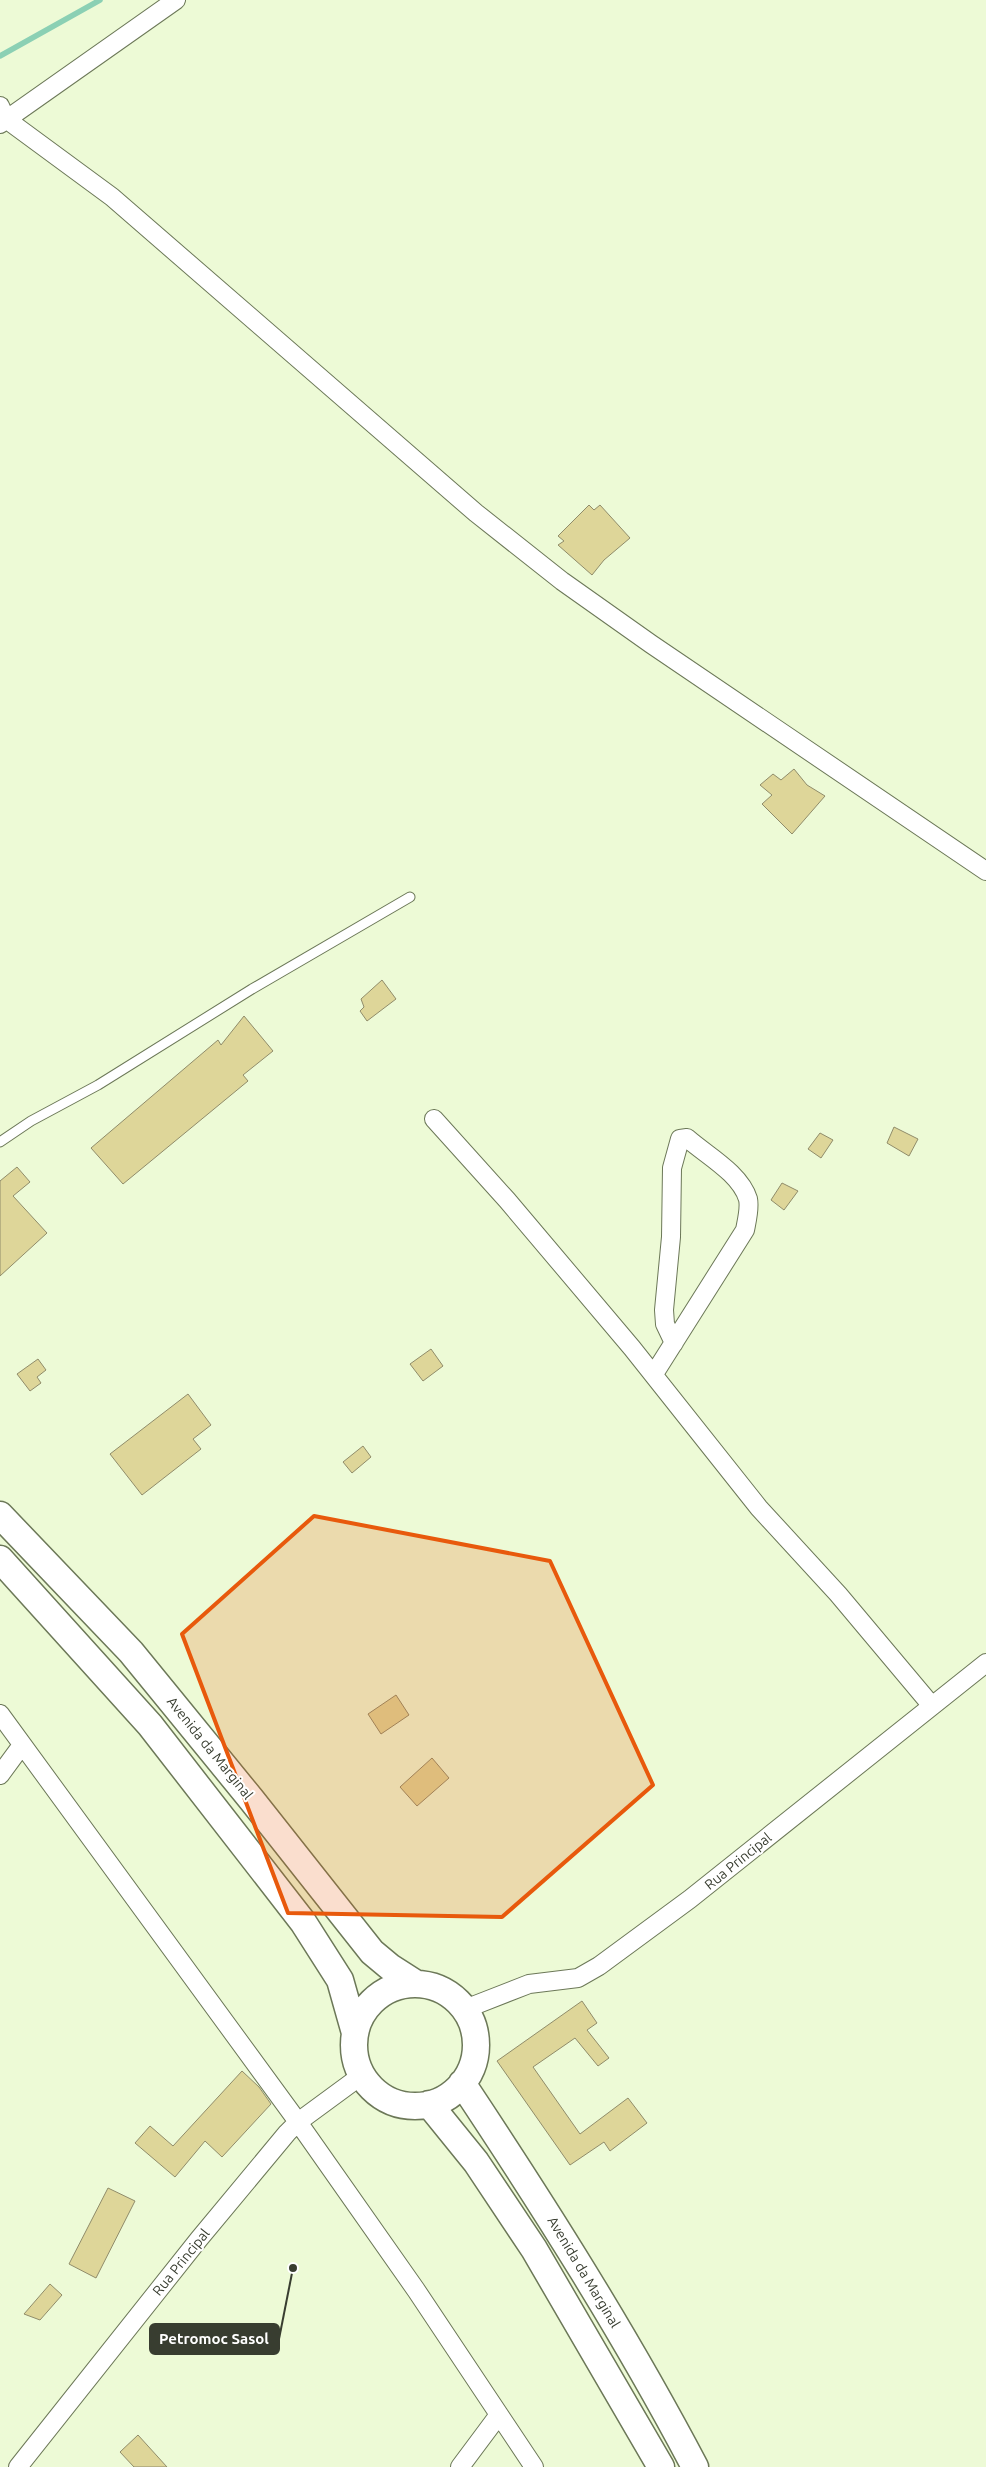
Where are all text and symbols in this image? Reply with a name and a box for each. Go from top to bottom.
street label: Avenida da Marginal [164,1694,256,1803]
street label: Rua Principal [701,1829,775,1893]
street label: Avenida da Marginal [544,2213,624,2331]
street label: Rua Principal [149,2225,213,2299]
callout: Petromoc Sasol [150,2324,279,2354]
text: Petromoc Sasol [159,2330,269,2347]

